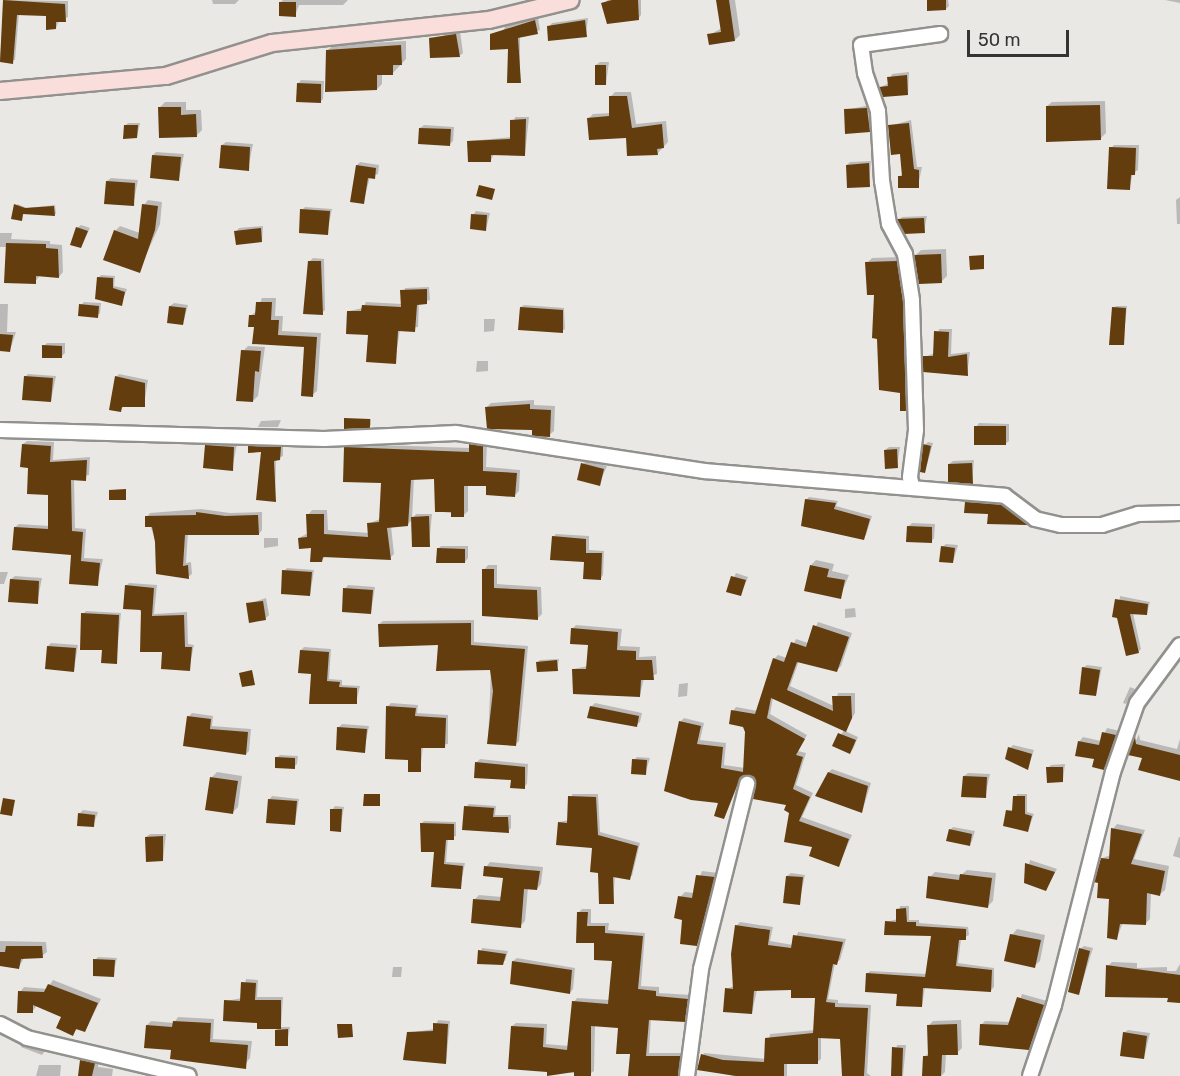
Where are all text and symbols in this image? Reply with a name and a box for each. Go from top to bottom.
scale bar [970,18,1072,56]
text: 50 m [978,29,1021,51]

